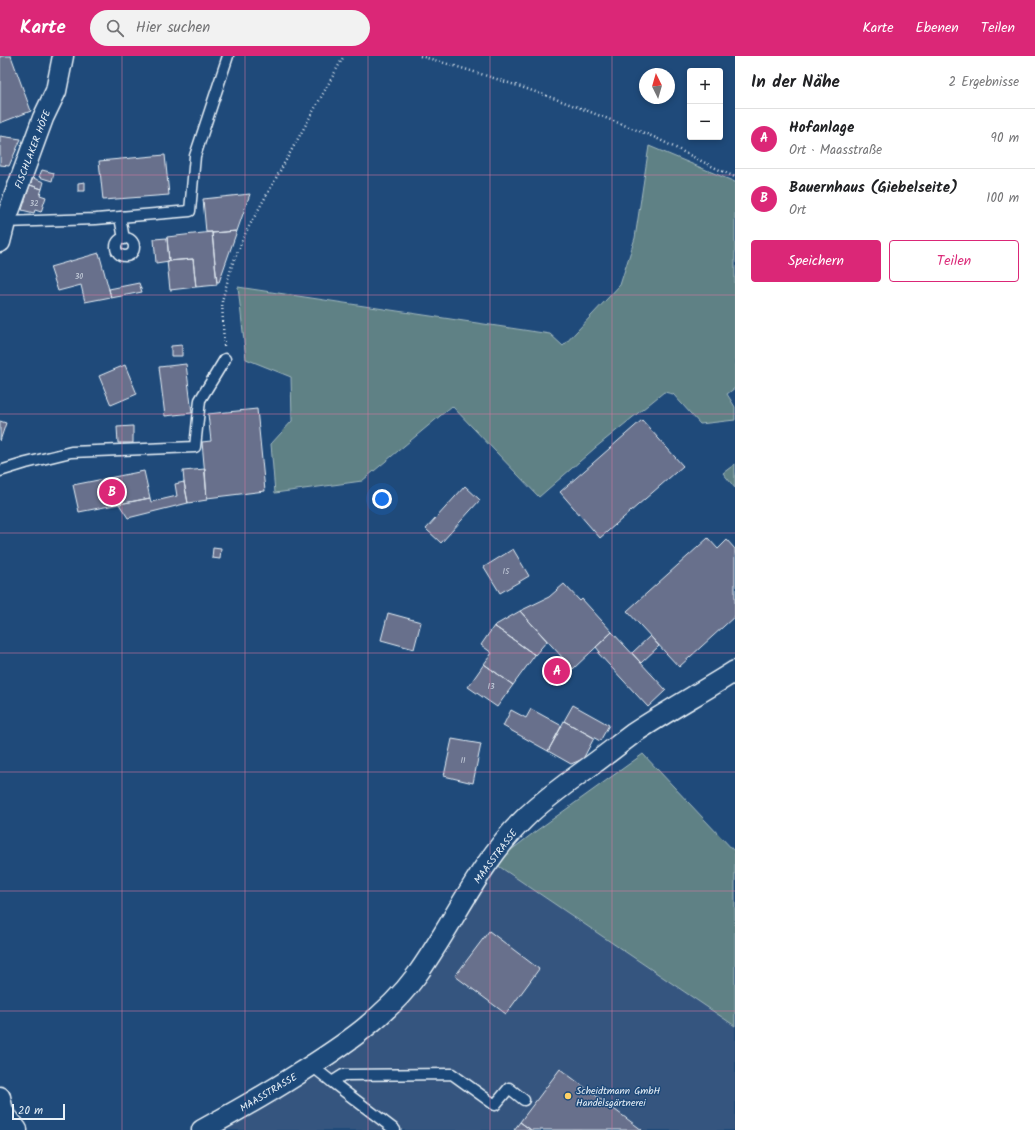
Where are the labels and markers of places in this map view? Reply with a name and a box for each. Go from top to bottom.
pin: B [99,477,125,507]
pin: A [544,656,570,686]
place label: Scheidtmann GmbH Handelsgärtnerei [576,1083,661,1111]
marker: Scheidtmann GmbH Handelsgärtnerei [563,1091,573,1101]

